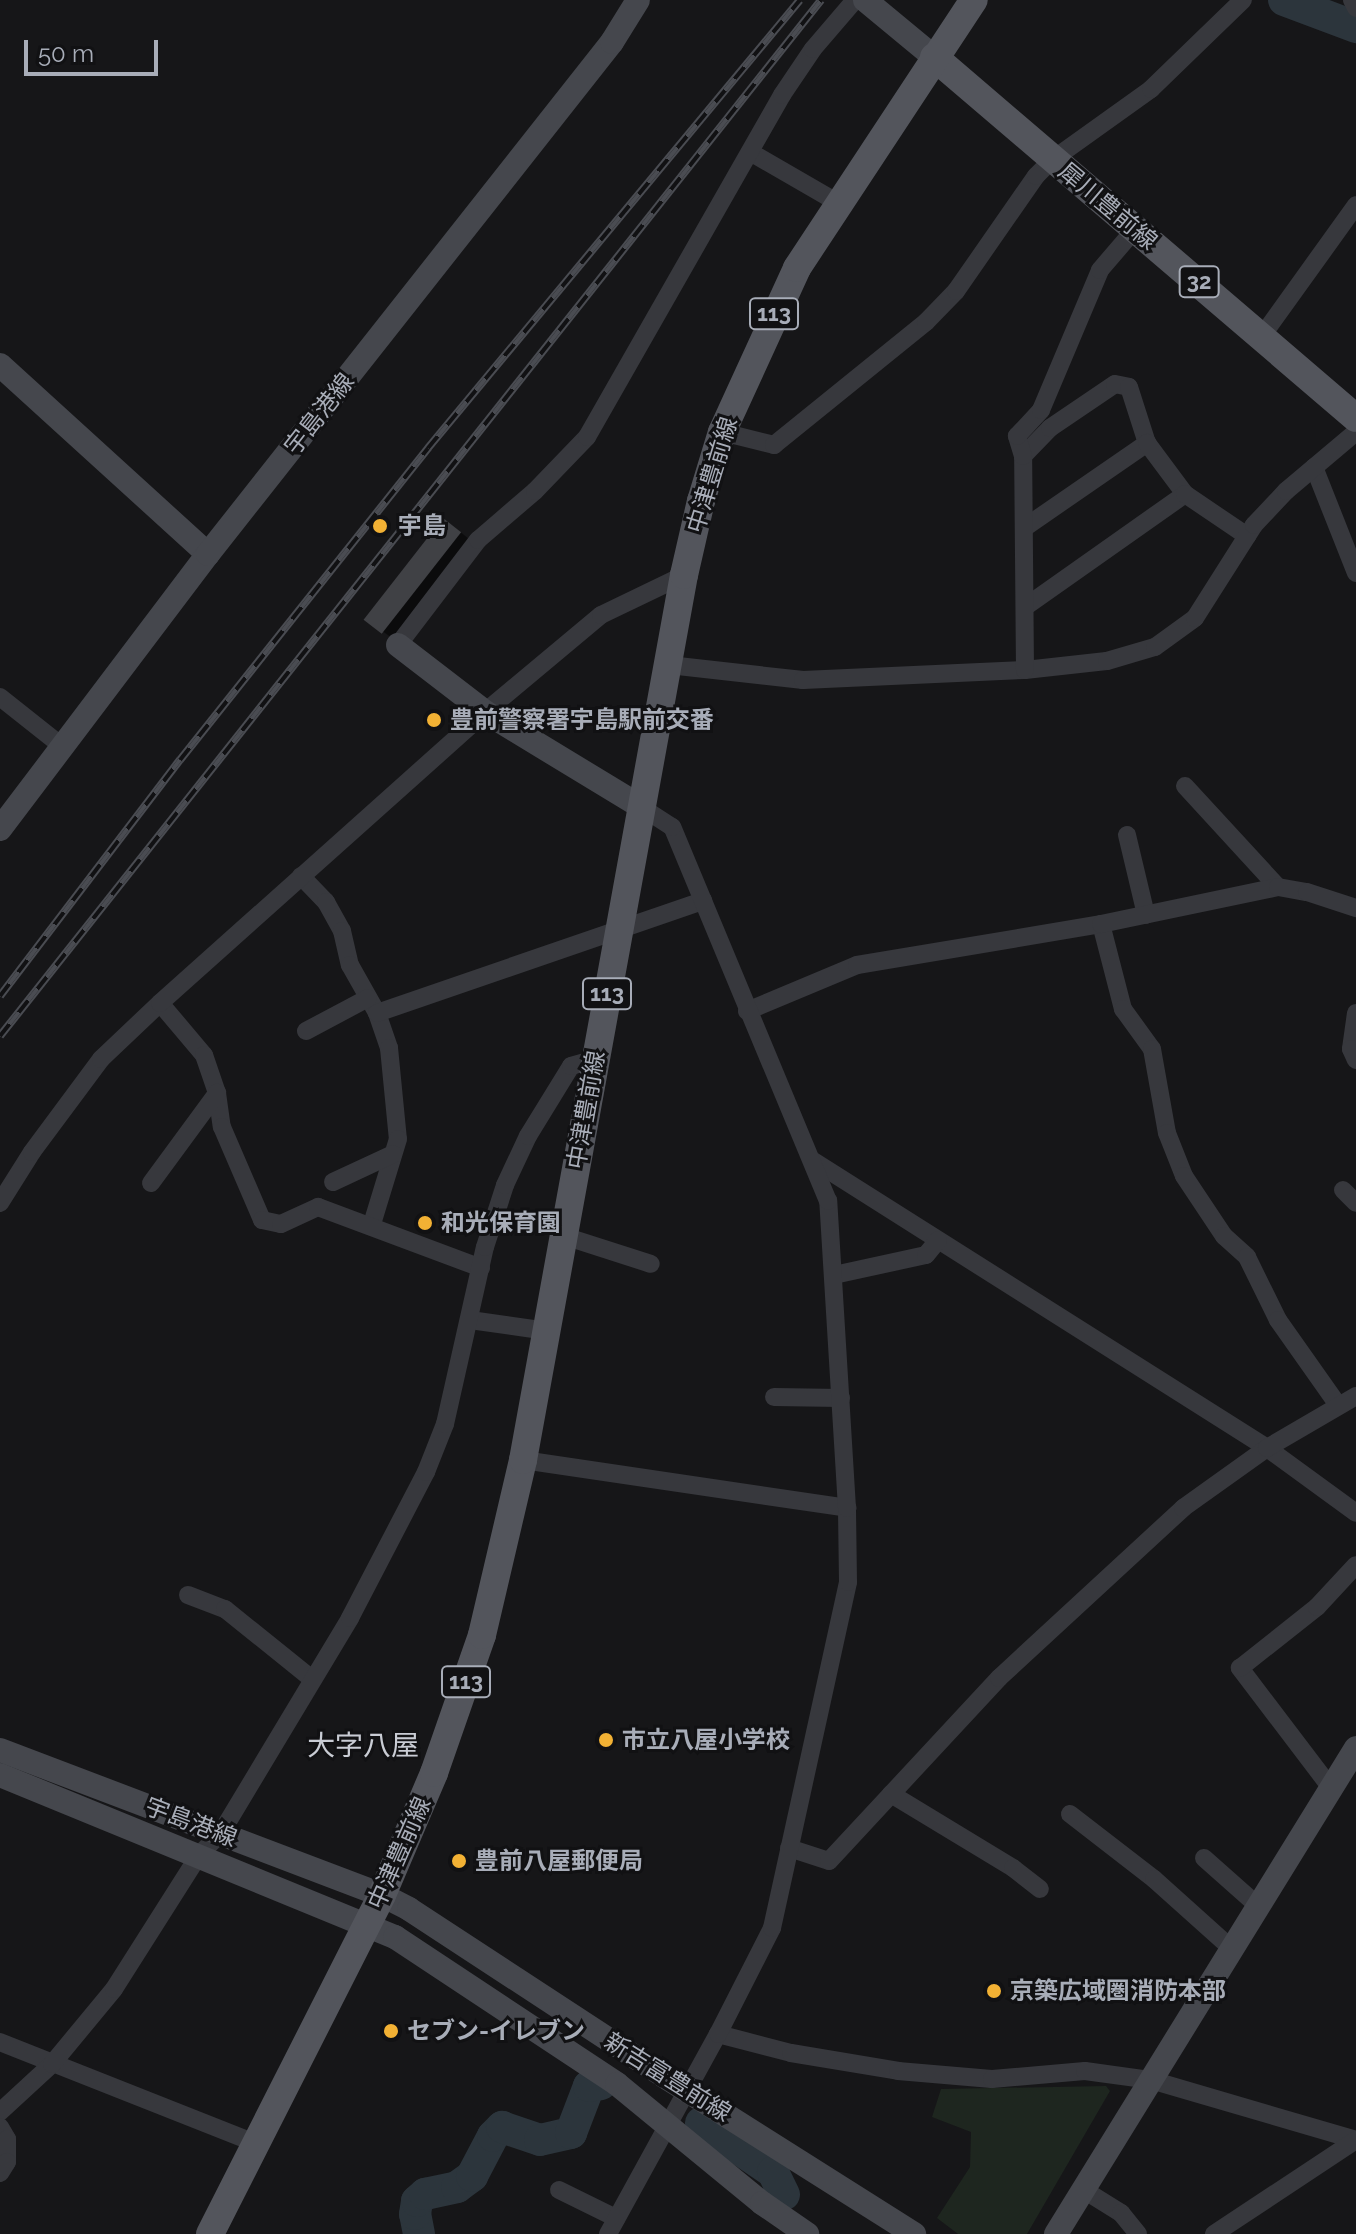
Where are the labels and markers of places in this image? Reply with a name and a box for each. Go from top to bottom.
place label: 宇島 [398,512,446,540]
marker: 宇島 [369,515,391,537]
place label: 豊前警察署宇島駅前交番 [450,706,714,734]
marker: 豊前警察署宇島駅前交番 [425,711,443,729]
place label: 和光保育園 [441,1209,561,1237]
marker: 和光保育園 [416,1214,434,1232]
place label: 市立八屋小学校 [622,1726,790,1754]
marker: 市立八屋小学校 [597,1731,615,1749]
place label: 豊前八屋郵便局 [475,1847,643,1875]
marker: 豊前八屋郵便局 [450,1852,468,1870]
place label: 京築広域圏消防本部 [1010,1977,1226,2005]
marker: 京築広域圏消防本部 [985,1982,1003,2000]
place label: セブン-イレブン [407,2017,585,2045]
marker: セブン-イレブン [382,2022,400,2040]

